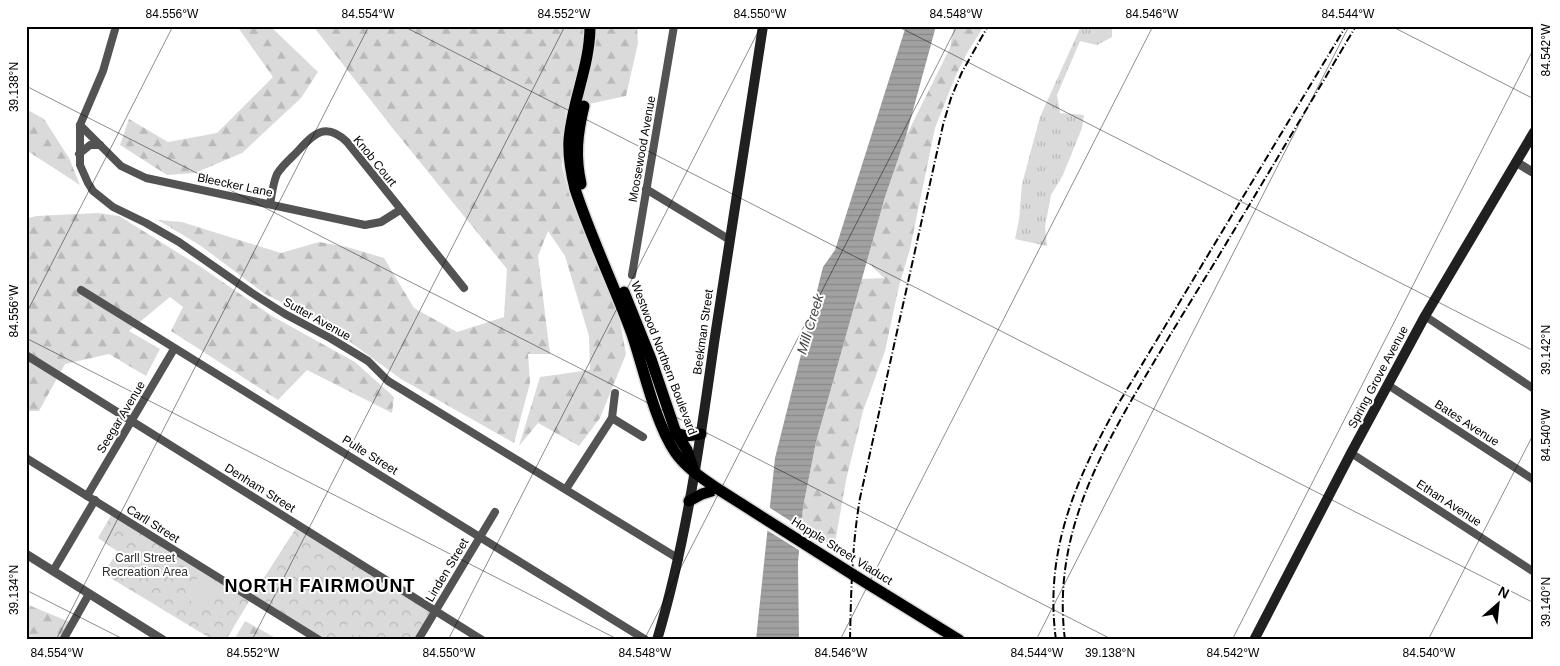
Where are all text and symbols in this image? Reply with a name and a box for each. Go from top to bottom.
text: 84.556°W [146,7,199,21]
text: 84.554°W [342,7,395,21]
text: 84.552°W [538,7,591,21]
text: 84.550°W [734,7,787,21]
text: 84.548°W [930,7,983,21]
text: 84.546°W [1126,7,1179,21]
text: 84.544°W [1322,7,1375,21]
text: 84.542°W [1539,23,1553,76]
text: 39.138°N [7,62,21,112]
street label: Moosewood Avenue [626,94,658,203]
street label: Knob Court [350,133,400,190]
street label: Bleecker Lane [196,170,274,200]
street label: Westwood Northern Boulevard [628,279,700,437]
text: 84.556°W [7,284,21,337]
street label: Beekman Street [690,288,716,376]
water label: Mill Creek [793,291,827,356]
street label: Sutter Avenue [281,295,354,344]
street label: Spring Grove Avenue [1345,323,1411,431]
text: 39.142°N [1539,325,1553,375]
street label: Seegar Avenue [94,378,148,456]
street label: Bates Avenue [1432,397,1502,449]
text: 84.540°W [1539,408,1553,461]
street label: Pulte Street [340,432,401,478]
street label: Denham Street [222,461,298,516]
street label: Ethan Avenue [1414,477,1484,529]
street label: Carll Street [124,502,183,546]
street label: Hopple Street Viaduct [789,514,896,588]
street label: Linden Street [423,535,472,604]
park label: Carll Street Recreation Area [102,551,188,579]
text: 39.134°N [7,565,21,615]
district label: NORTH FAIRMOUNT [225,576,415,596]
text: 39.140°N [1539,577,1553,627]
north arrow [1472,578,1522,628]
text: N [1496,583,1512,602]
text: 84.554°W [31,646,84,660]
text: 84.552°W [227,646,280,660]
text: 84.550°W [423,646,476,660]
text: 84.548°W [619,646,672,660]
text: 84.546°W [815,646,868,660]
text: 84.544°W [1011,646,1064,660]
text: 39.138°N [1085,646,1135,660]
text: 84.542°W [1207,646,1260,660]
text: 84.540°W [1403,646,1456,660]

